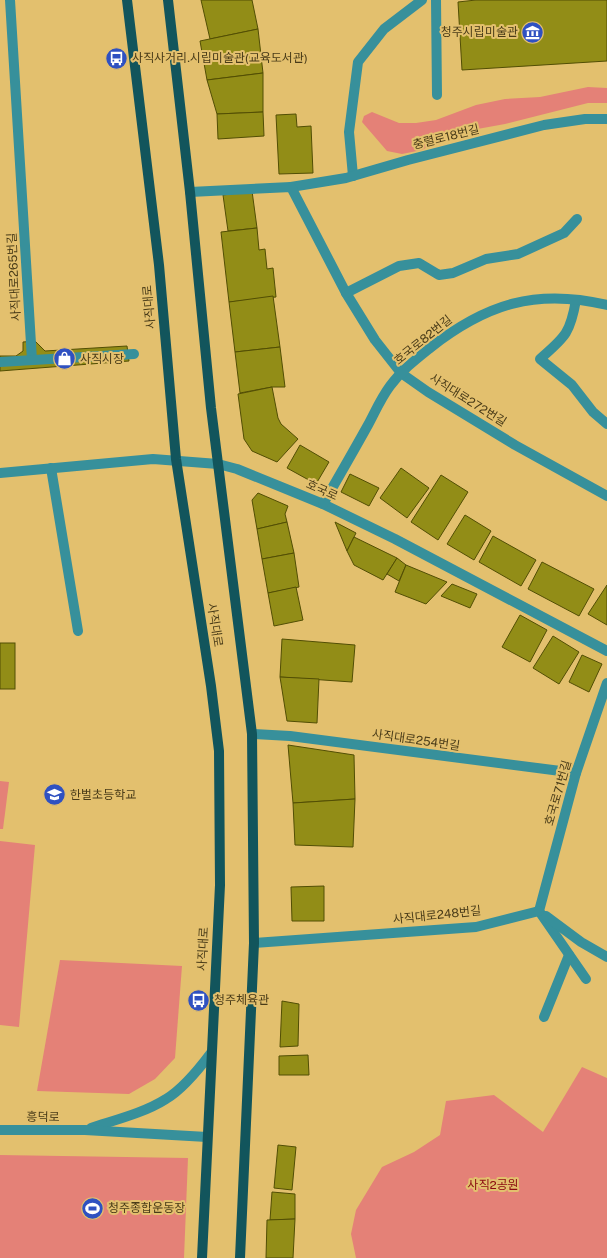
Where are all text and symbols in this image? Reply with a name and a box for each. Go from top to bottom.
museum icon: 청주시립미술관 [520,19,546,45]
place label: 청주시립미술관 [441,25,518,39]
bus stop icon: 사직사거리.시립미술관(교육도서관) [104,45,130,71]
place label: 사직사거리.시립미술관(교육도서관) [132,51,308,65]
street label: 충렬로18번길 [411,122,481,152]
street label: 사직대로265번길 [5,232,23,322]
street label: 사직대로 [140,284,158,330]
street label: 호국로82번길 [391,312,455,368]
shop icon: 사직시장 [52,346,78,372]
place label: 사직시장 [80,352,124,366]
street label: 사직대로272번길 [427,371,509,429]
street label: 호국로 [304,477,340,503]
street label: 사직대로 [205,602,225,648]
street label: 사직대로254번길 [371,727,461,753]
street label: 호국로71번길 [542,759,574,827]
school or university icon: 한벌초등학교 [41,782,67,808]
place label: 한벌초등학교 [70,788,136,802]
street label: 사직대로248번길 [392,903,482,927]
street label: 사직대로 [195,927,211,971]
bus stop icon: 청주체육관 [186,987,212,1013]
place label: 청주체육관 [214,993,269,1007]
street label: 흥덕로 [26,1110,60,1124]
park label: 사직2공원 [467,1178,519,1192]
sports icon: 청주종합운동장 [80,1195,106,1221]
place label: 청주종합운동장 [108,1201,185,1215]

